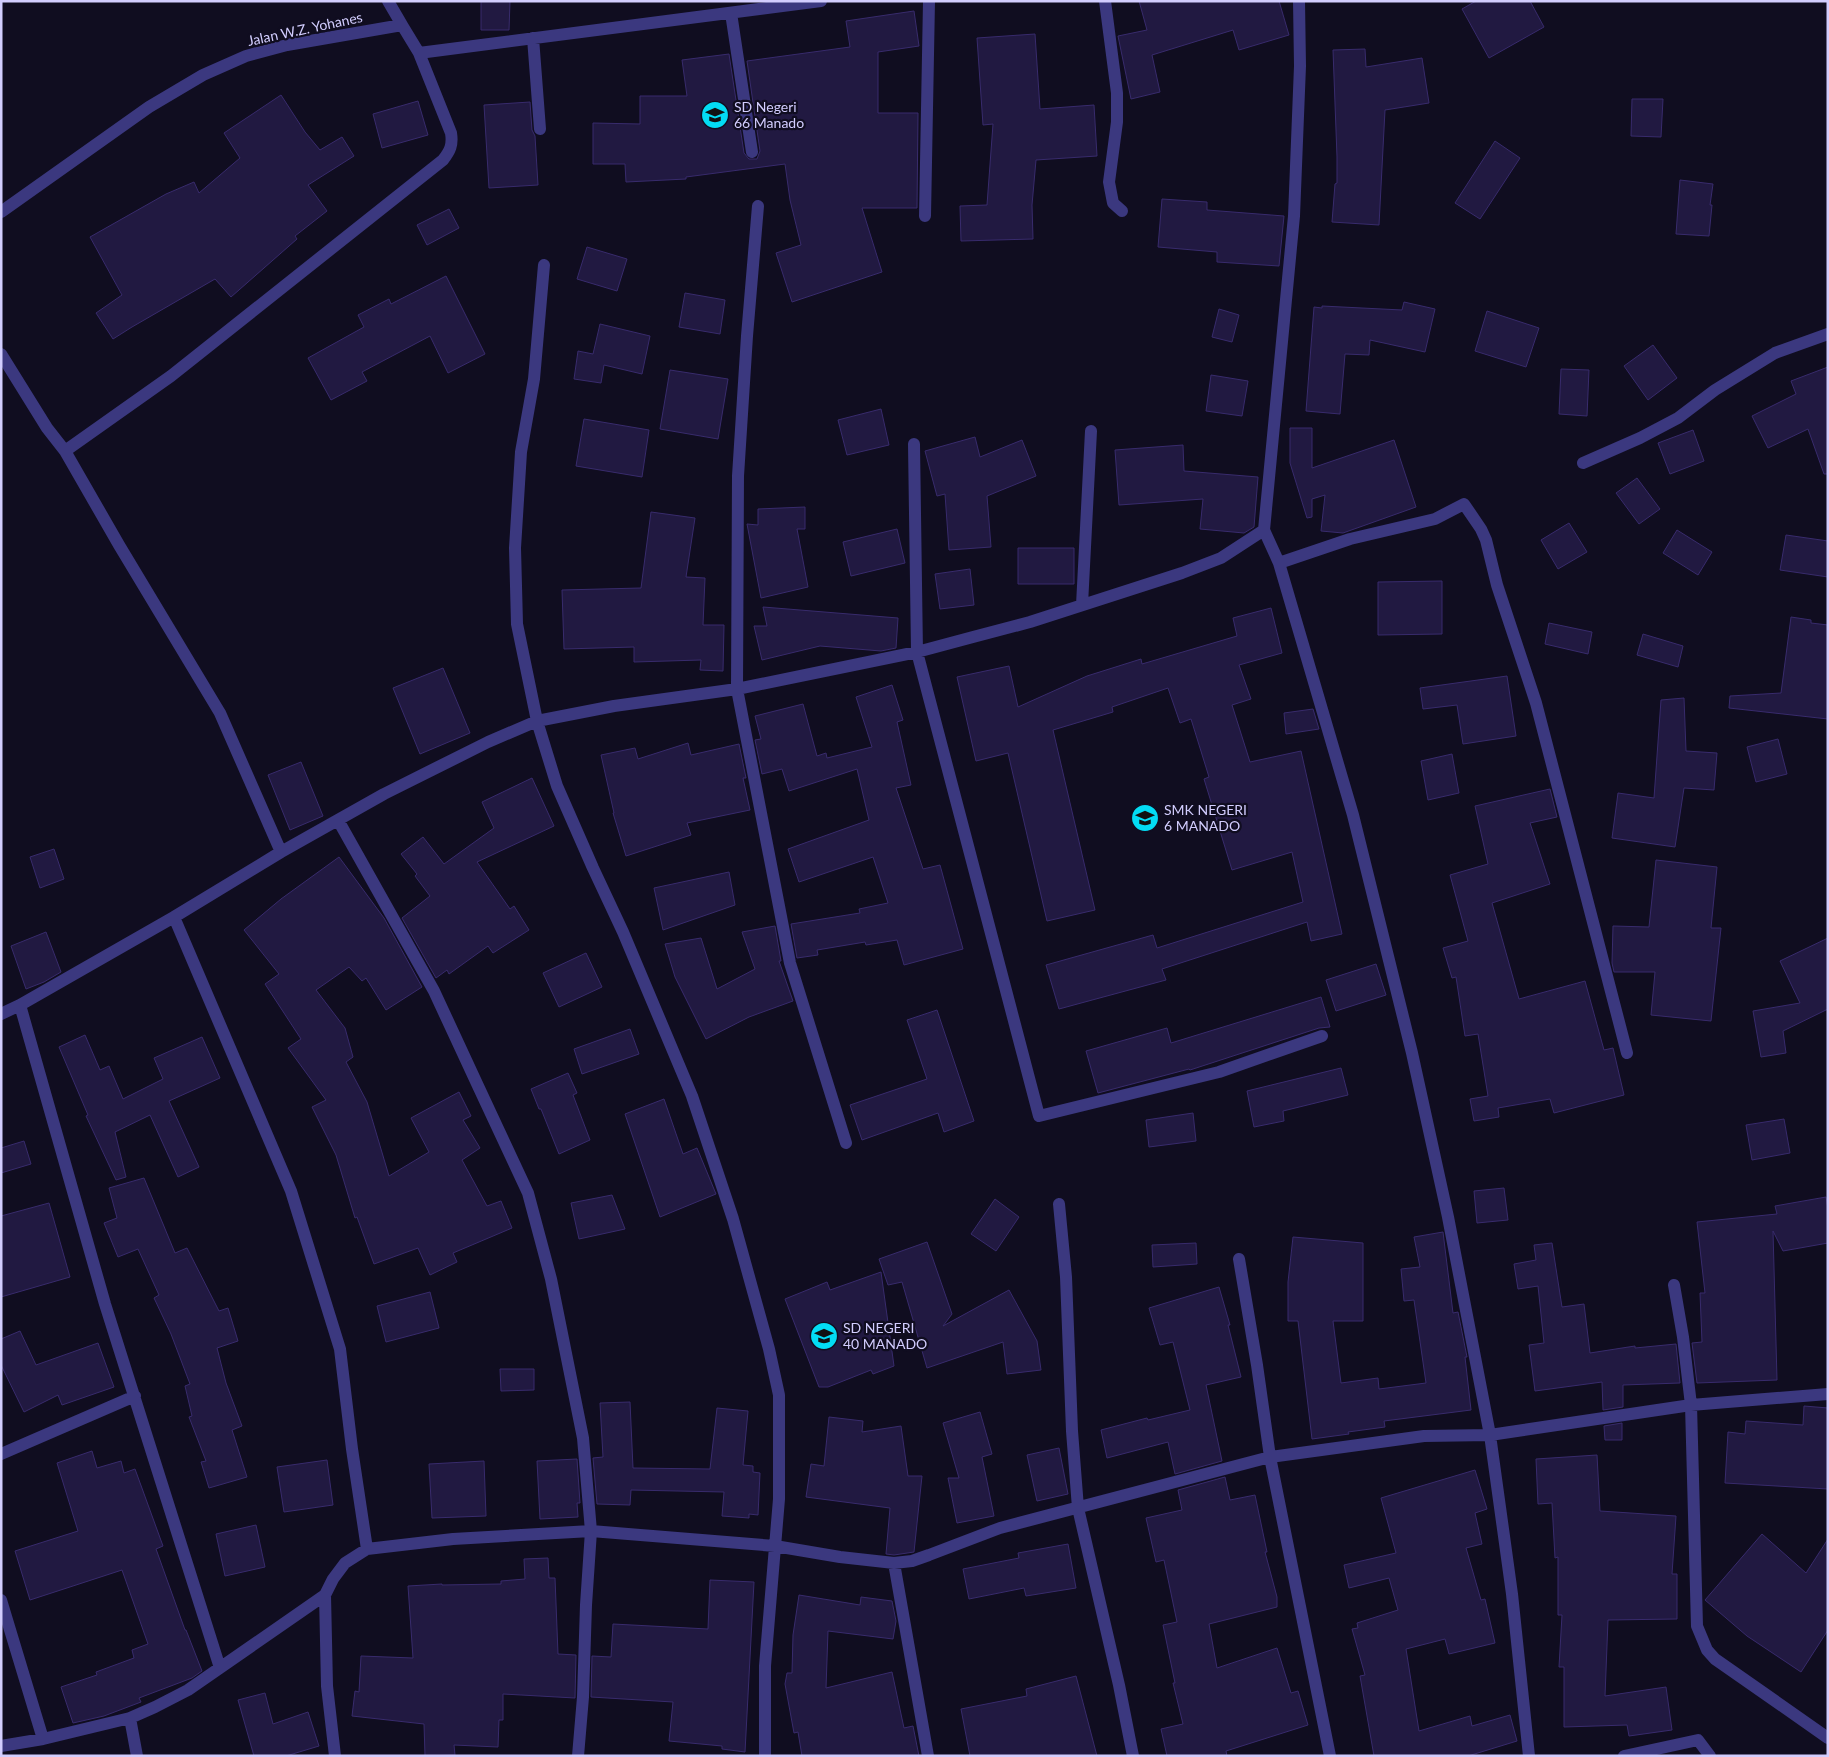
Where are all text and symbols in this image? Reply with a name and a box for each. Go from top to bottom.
street label: Jalan W.Z. Yohanes [246,8,364,49]
place label: SD Negeri 66 Manado [734,98,804,131]
school or university icon: SD Negeri 66 Manado [700,100,730,130]
place label: SMK NEGERI 6 MANADO [1164,801,1247,834]
school or university icon: SMK NEGERI 6 MANADO [1130,803,1160,833]
place label: SD NEGERI 40 MANADO [843,1319,927,1352]
school or university icon: SD NEGERI 40 MANADO [809,1321,839,1351]

